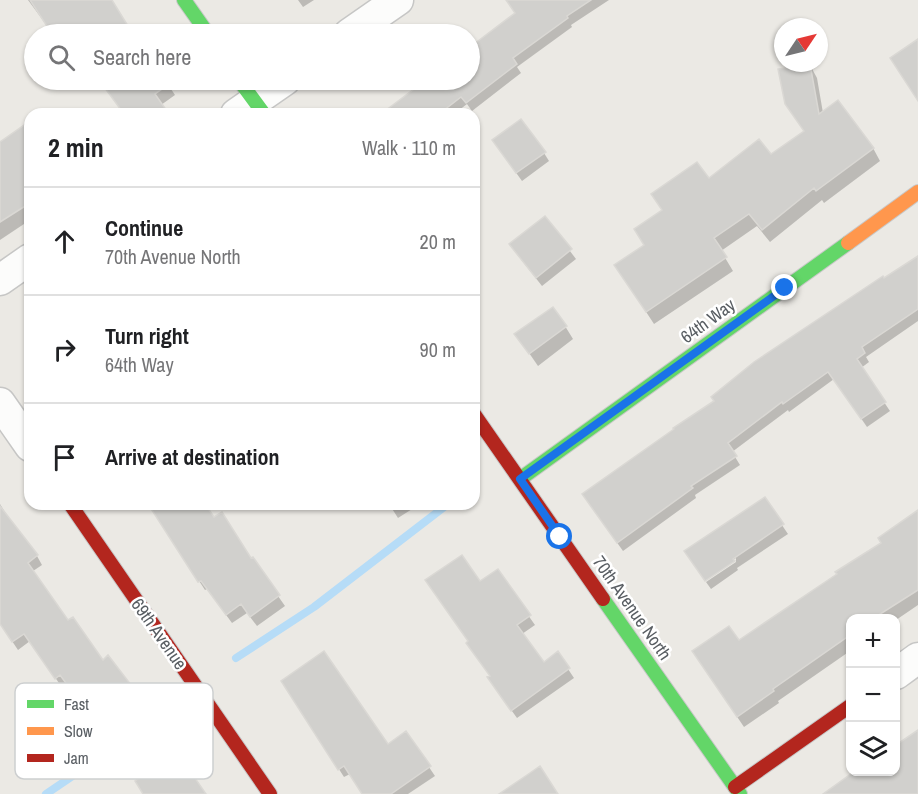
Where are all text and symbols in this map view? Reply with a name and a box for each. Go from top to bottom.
north arrow [774,18,828,72]
search box [24,24,480,90]
icon: search [45,41,78,74]
text: Search here [93,42,191,72]
text: 2 min [48,130,104,165]
text: Walk · 110 m [362,134,456,161]
text: Continue [105,213,183,243]
icon: ahead [48,225,81,258]
text: 20 m [420,228,456,255]
text: 70th Avenue North [105,243,241,270]
route end [771,274,797,300]
street label: 64th Way [675,292,741,349]
text: Turn right [105,321,189,351]
icon: right [48,333,81,366]
text: 90 m [420,336,456,363]
text: 64th Way [105,351,174,378]
icon: arrive [48,441,81,474]
text: Arrive at destination [105,442,279,472]
route start [546,523,572,549]
street label: 70th Avenue North [587,551,678,665]
street label: 69th Avenue [126,593,193,674]
map controls [846,614,900,776]
button: + [846,614,900,668]
button: − [846,668,900,722]
legend [15,683,213,779]
text: Fast [64,693,89,715]
text: Slow [64,720,93,742]
button: layers [846,722,900,776]
text: Jam [64,747,89,769]

